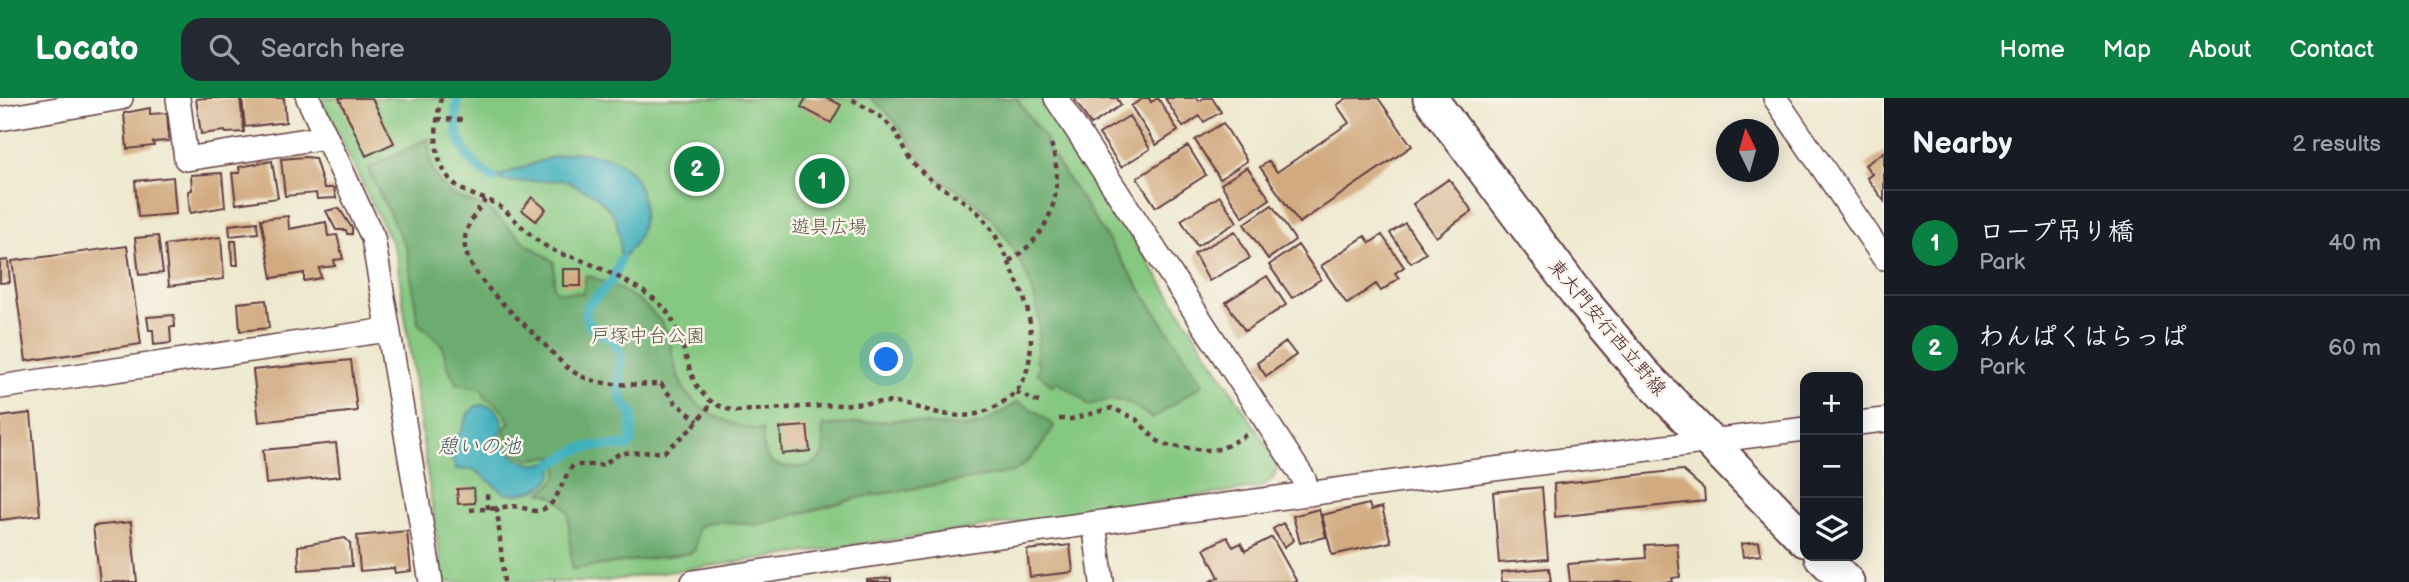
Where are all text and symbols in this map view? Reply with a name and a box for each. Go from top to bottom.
search box [181,18,671,81]
text: Locato [35,29,139,69]
icon: search [205,30,243,68]
text: Search here [261,34,405,65]
text: Home [2000,35,2065,64]
text: Map [2103,35,2151,64]
text: About [2189,35,2251,64]
text: Contact [2289,35,2374,64]
north arrow [1716,119,1779,182]
text: Nearby [1912,126,2012,162]
text: 2 results [2292,130,2381,158]
pin: 2 [674,143,720,195]
pin: 1 [799,155,845,207]
park label: 遊具広場 [791,216,867,239]
text: ロープ吊り橋 [1979,217,2134,248]
text: 1 [1930,229,1940,257]
text: 40 m [2328,229,2381,257]
text: Park [1979,248,2025,276]
street label: 東大門安行西立野線 [1543,255,1671,401]
text: わんぱくはらっぱ [1979,322,2187,353]
park label: 戸塚中台公園 [591,325,705,348]
text: 2 [1928,334,1942,362]
text: 60 m [2328,334,2381,362]
your location [869,342,903,376]
text: Park [1979,353,2025,381]
map controls [1800,372,1863,561]
button: + [1800,372,1863,435]
water label: 憩いの池 [437,434,522,459]
button: − [1800,435,1863,498]
button: layers [1800,498,1863,561]

